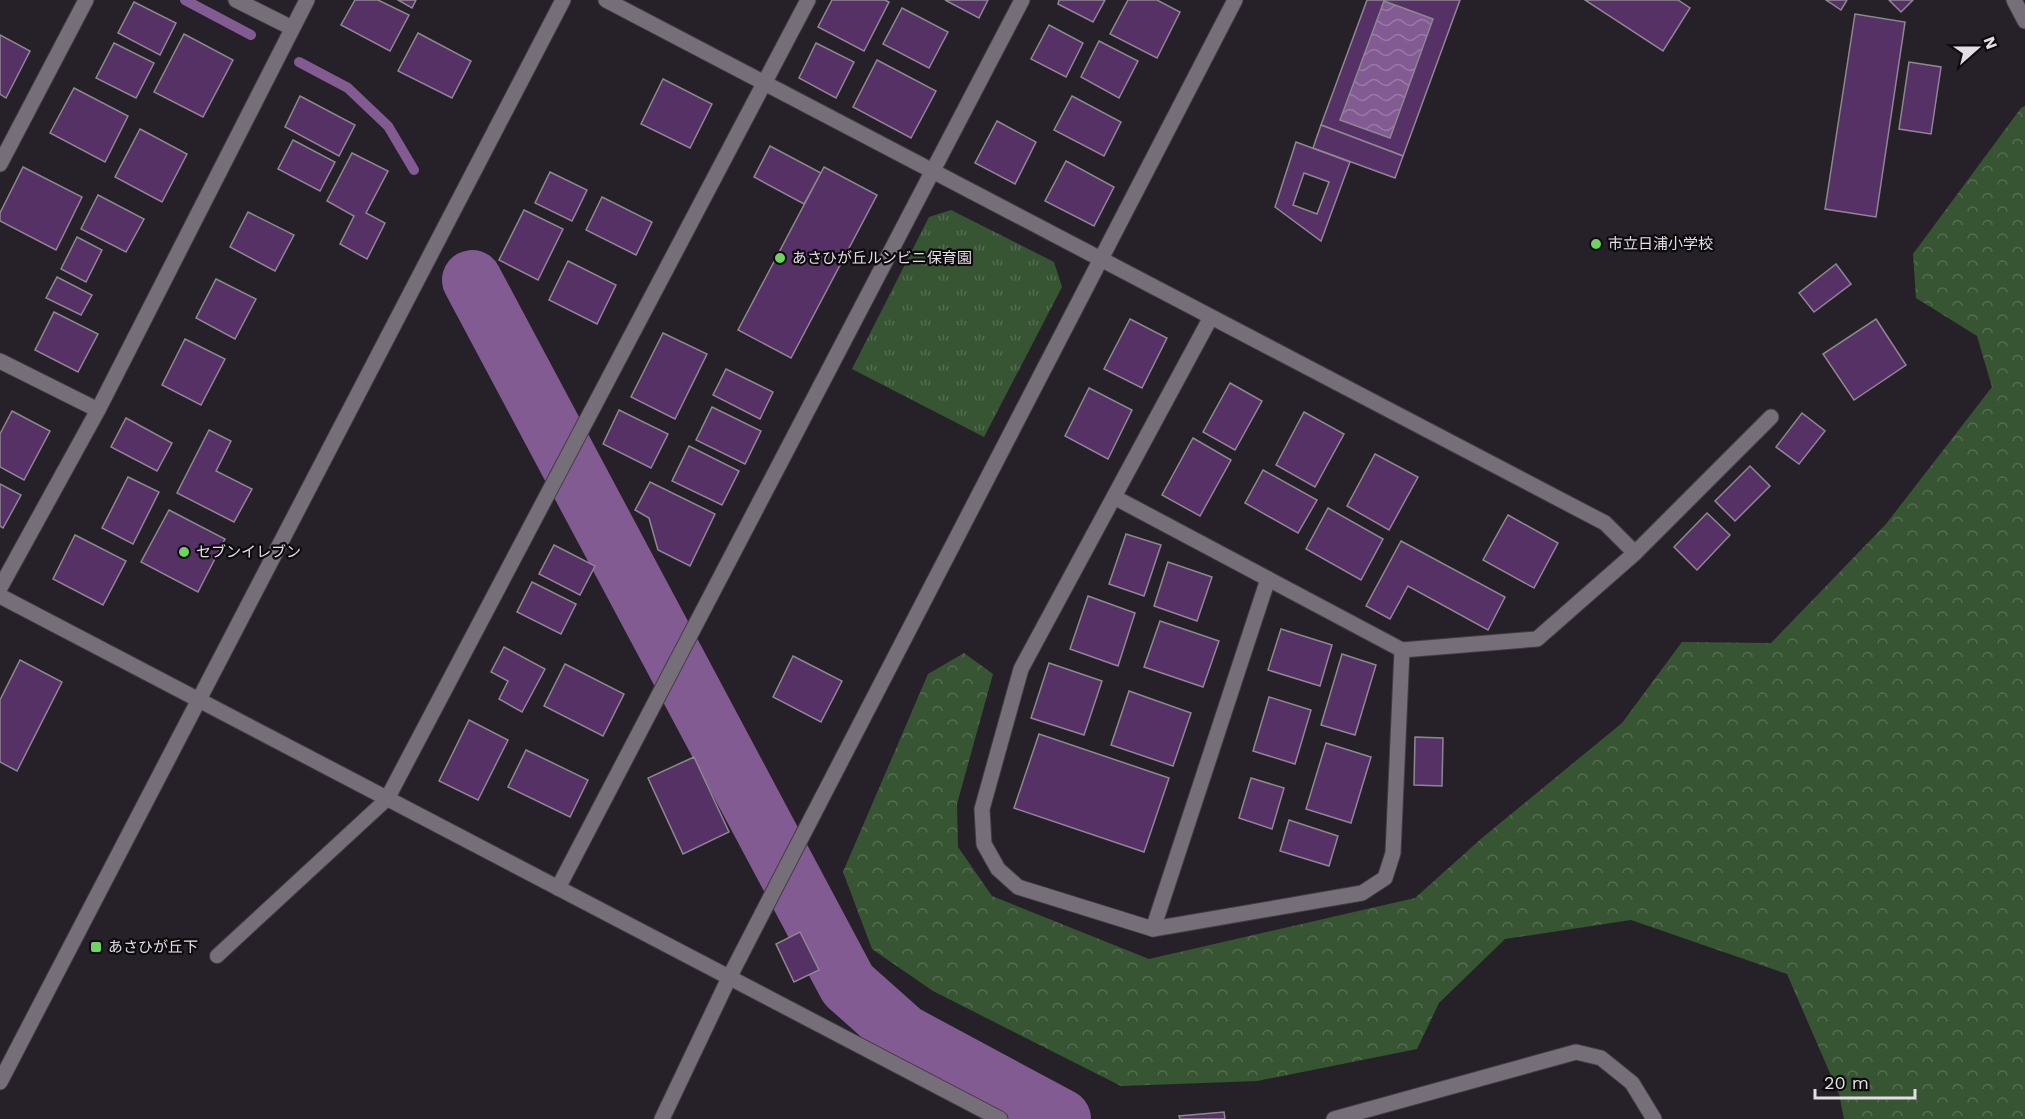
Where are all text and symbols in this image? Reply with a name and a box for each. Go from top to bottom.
north arrow [1947,18,2007,78]
text: N [1980,34,2002,52]
place label: 市立日浦小学校 [1608,235,1713,253]
marker: 市立日浦小学校 [1589,237,1603,251]
place label: あさひが丘ルンビニ保育園 [792,249,972,267]
marker: あさひが丘ルンビニ保育園 [773,251,787,265]
place label: セブンイレブン [196,543,301,561]
marker: セブンイレブン [177,545,191,559]
place label: あさひが丘下 [108,938,198,956]
marker: あさひが丘下 [89,940,103,954]
scale bar [1815,1062,1916,1100]
text: 20 m [1824,1072,1869,1093]

